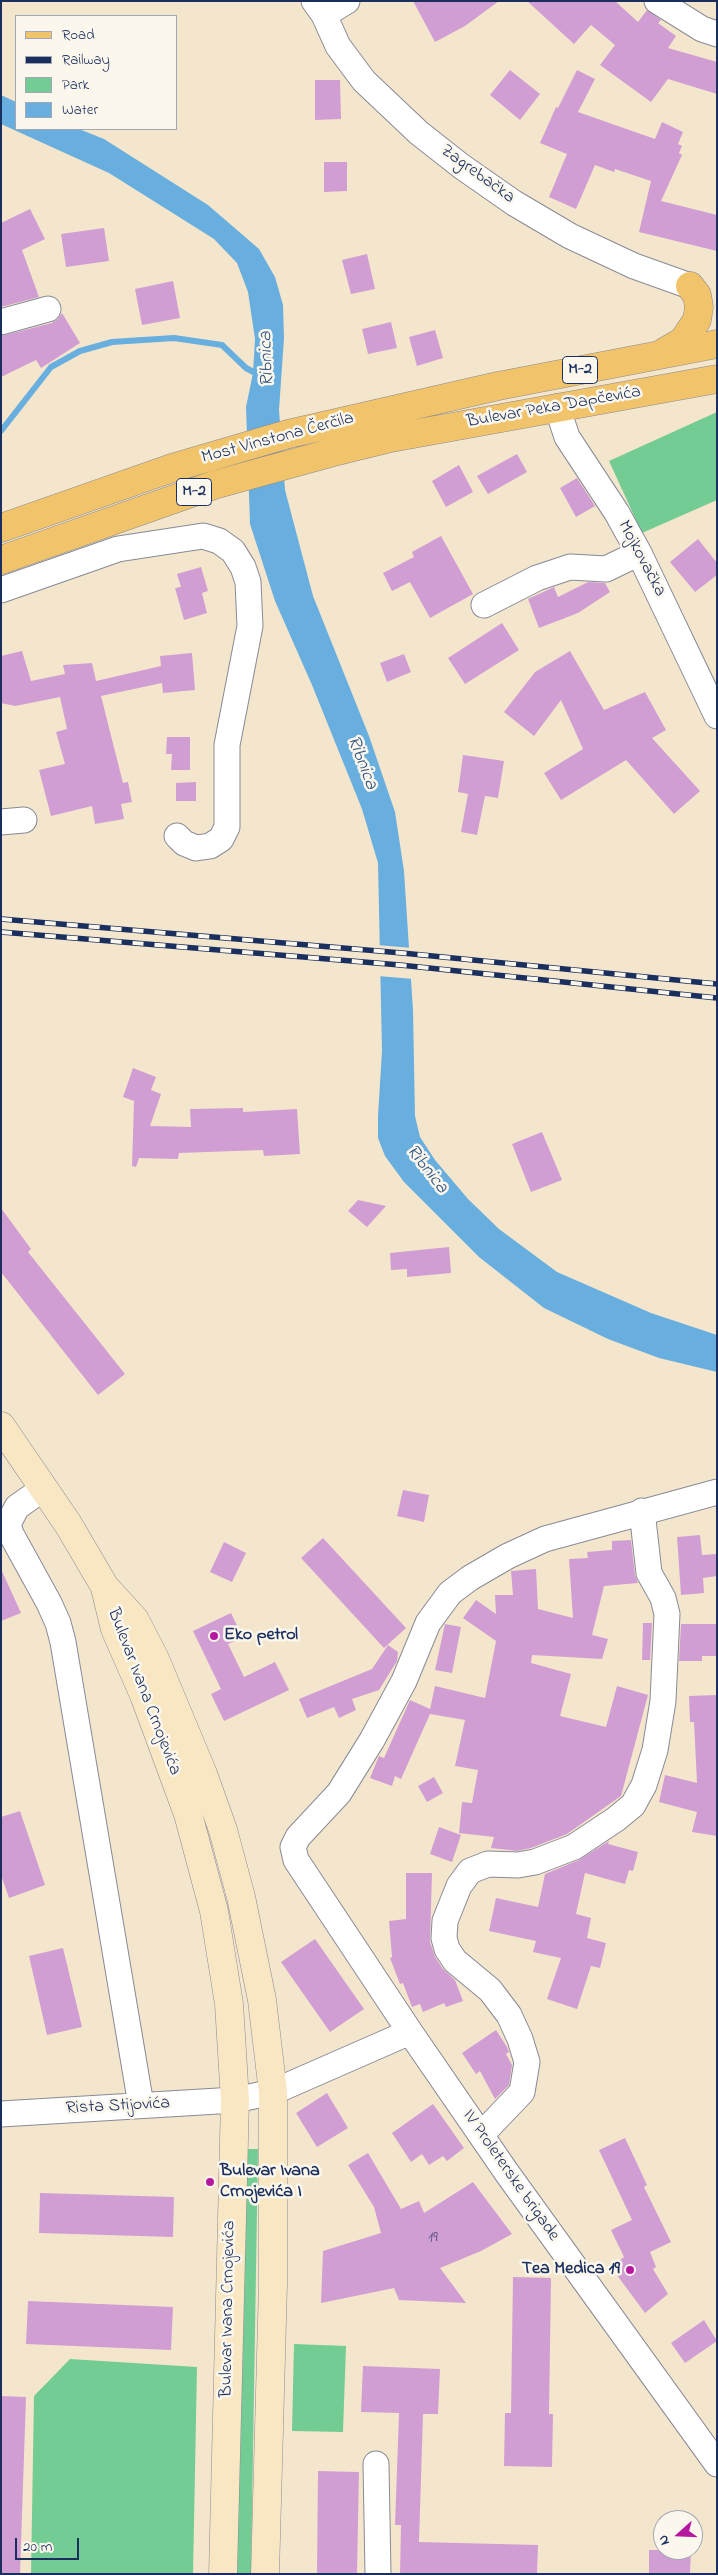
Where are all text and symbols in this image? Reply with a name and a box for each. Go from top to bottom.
legend [15,15,178,130]
text: Road [62,24,95,46]
text: Railway [62,49,110,71]
text: Park [62,74,89,96]
text: Water [62,99,98,121]
street label: Zagrebačka [436,141,518,209]
water label: Ribnica [256,331,280,387]
road number: M-2 [562,356,598,384]
street label: Bulevar Peka Dapčevića [465,382,643,434]
street label: Most Vinstona Čerčila [200,408,356,470]
road number: M-2 [176,478,212,506]
street label: Mojkovačka [612,517,670,601]
water label: Ribnica [340,733,382,793]
water label: Ribnica [400,1141,452,1199]
street label: Bulevar Ivana Crnojevića [101,1605,185,1779]
place label: Eko petrol [224,1625,298,1647]
marker: Eko petrol [208,1630,220,1642]
street label: Rista Stijovića [65,2093,171,2121]
street label: IV Proleterske brigade [457,2106,563,2246]
place label: Bulevar Ivana Crnojevića I [220,2161,320,2204]
marker: Bulevar Ivana Crnojevića I [204,2176,216,2188]
street label: Bulevar Ivana Crnojevića [217,2220,241,2398]
house number: 19 [428,2230,438,2248]
place label: Tea Medica 19 [522,2259,620,2281]
marker: Tea Medica 19 [624,2264,636,2276]
north arrow [653,2510,703,2560]
scale bar [18,2528,81,2560]
text: N [653,2532,676,2548]
text: 20 m [23,2536,52,2558]

